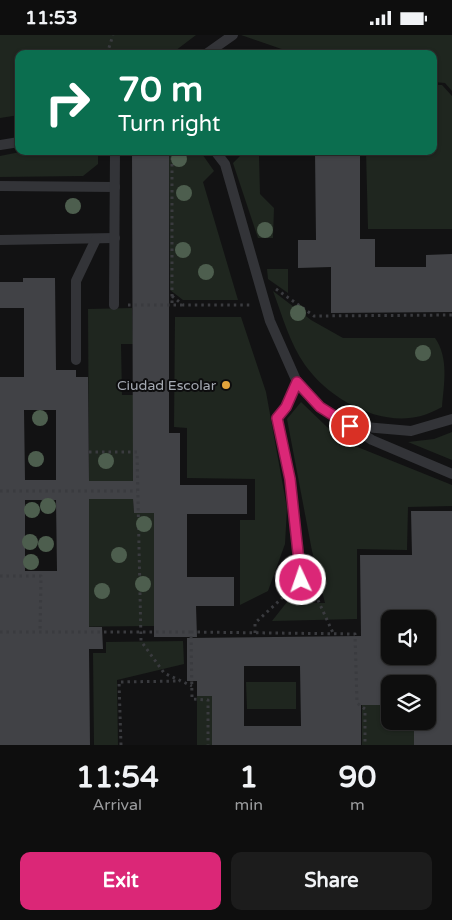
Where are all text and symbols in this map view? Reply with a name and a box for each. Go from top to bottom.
text: 11:53 [25,7,78,29]
text: 70 m [118,69,203,111]
icon: right [35,70,100,135]
text: Turn right [118,111,220,137]
place label: Ciudad Escolar [117,377,217,394]
marker: Ciudad Escolar [220,379,232,391]
pin [329,405,371,447]
icon: arrive [336,412,364,440]
position arrow [274,553,326,605]
map controls [381,610,436,730]
button: sound [381,610,436,665]
button: layers [381,675,436,730]
text: 11:54 [76,759,159,796]
text: 1 [239,759,258,796]
text: 90 [339,759,376,796]
text: Arrival [93,795,142,815]
text: min [235,795,263,815]
text: m [350,795,365,815]
button: Exit [20,852,221,910]
button: Share [231,852,432,910]

